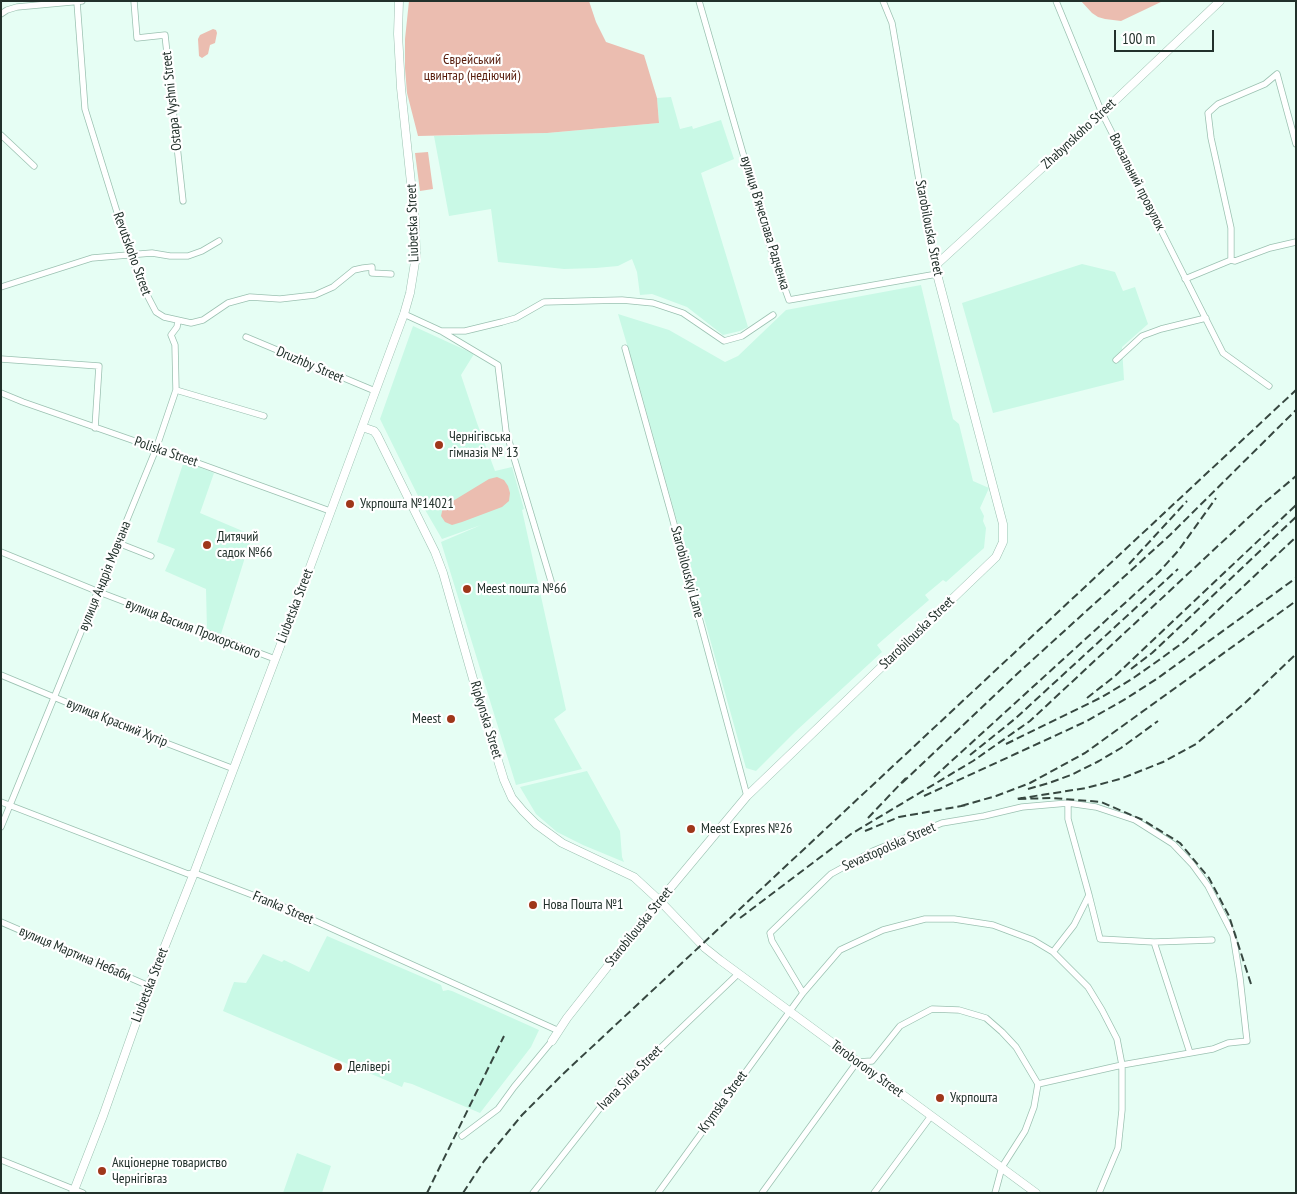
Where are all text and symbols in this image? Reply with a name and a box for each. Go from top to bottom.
scale bar [1117,20,1217,52]
text: 100 m [1122,29,1155,48]
street label: Ostapa Vyshni Street [158,50,186,152]
park label: Єврейський цвинтар (недіючий) [424,52,520,84]
street label: Zhabynskoho Street [1038,95,1120,173]
street label: Вокзальний провулок [1105,131,1169,233]
street label: вулиця Вʼячеслава Радченка [737,154,793,292]
street label: Starobilouska Street [911,179,947,277]
street label: Liubetska Street [403,184,423,262]
street label: Revutskoho Street [109,210,155,298]
street label: Druzhby Street [274,343,346,387]
place label: Чернігівська гімназія № 13 [449,429,519,462]
street label: Poliska Street [132,433,200,471]
marker: Чернігівська гімназія № 13 [433,439,445,451]
place label: Укрпошта №14021 [360,496,454,512]
marker: Укрпошта №14021 [344,498,356,510]
street label: вулиця Андрія Мовчана [75,519,135,633]
street label: Starobilouskyi Lane [667,524,707,620]
place label: Дитячий садок №66 [217,529,272,562]
marker: Дитячий садок №66 [201,539,213,551]
street label: Liubetska Street [273,566,317,646]
place label: Meest пошта №66 [477,581,567,597]
marker: Meest пошта №66 [461,583,473,595]
street label: Starobilouska Street [876,593,958,673]
street label: вулиця Василя Прохорського [123,596,263,662]
street label: Ripkynska Street [466,679,506,761]
street label: вулиця Красний Хутір [64,695,170,751]
place label: Meest [412,711,441,727]
marker: Meest [445,713,457,725]
street label: Sevastopolska Street [840,819,938,875]
place label: Meest Expres №26 [701,821,792,837]
marker: Meest Expres №26 [685,823,697,835]
street label: Starobilouska Street [602,884,676,970]
street label: Franka Street [250,888,316,928]
place label: Нова Пошта №1 [543,897,623,913]
marker: Нова Пошта №1 [527,899,539,911]
street label: вулиця Мартина Небаби [16,923,134,985]
street label: Liubetska Street [128,945,172,1025]
street label: Teroborony Street [827,1037,907,1101]
street label: Ivana Sirka Street [594,1042,666,1114]
place label: Делівері [348,1059,390,1075]
marker: Делівері [332,1061,344,1073]
street label: Krymska Street [695,1068,751,1136]
place label: Укрпошта [950,1090,998,1106]
marker: Укрпошта [934,1092,946,1104]
place label: Акціонерне товариство Чернігівгаз [112,1155,227,1188]
marker: Акціонерне товариство Чернігівгаз [96,1165,108,1177]

